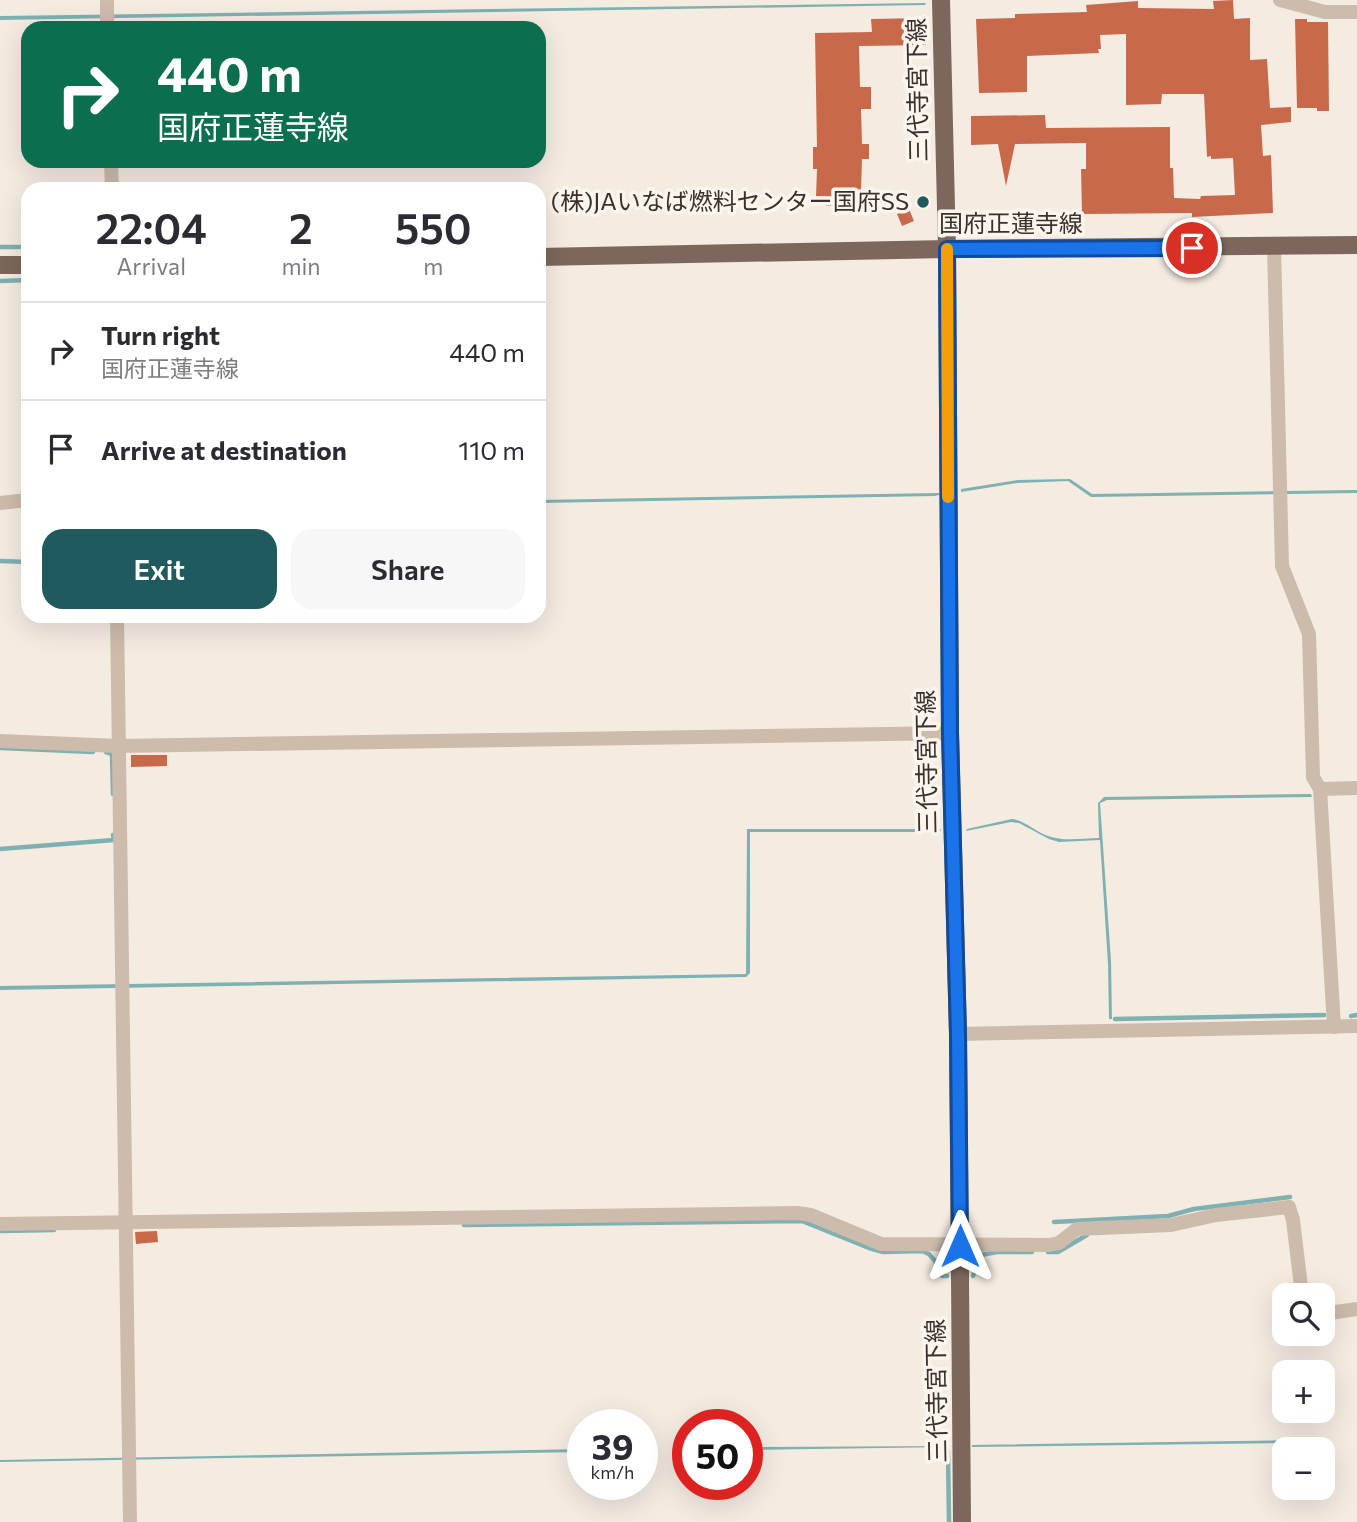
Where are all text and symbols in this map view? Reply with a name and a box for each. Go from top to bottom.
street label: 三代寺宮下線 [901,18,932,162]
text: 440 m [157,42,302,102]
icon: right [42,49,133,140]
text: 国府正蓮寺線 [157,106,349,146]
place label: (株)JAいなば燃料センター国府SS [551,186,909,215]
marker: (株)JAいなば燃料センター国府SS [915,194,931,210]
text: 22:04 [95,201,207,253]
text: 2 [289,201,313,253]
text: 550 [395,201,472,253]
street label: 国府正蓮寺線 [939,208,1083,237]
pin [1162,218,1222,278]
icon: arrive [1173,229,1211,267]
text: Arrival [116,252,186,280]
text: min [281,252,321,280]
text: m [423,252,443,280]
text: Turn right [101,319,220,350]
icon: right [42,332,80,370]
text: 440 m [449,336,525,367]
text: 国府正蓮寺線 [101,354,239,382]
icon: arrive [42,430,80,468]
text: Arrive at destination [101,434,347,465]
text: 110 m [458,434,525,465]
button: Exit [42,529,277,609]
button: Share [291,529,525,609]
street label: 三代寺宮下線 [910,690,941,834]
position arrow [923,1209,997,1283]
map controls [1272,1283,1335,1500]
button: search [1272,1283,1335,1346]
street label: 三代寺宮下線 [920,1319,951,1463]
button: + [1272,1360,1335,1423]
speed limit sign: 50 [672,1409,763,1500]
text: 39 [592,1424,633,1467]
button: − [1272,1437,1335,1500]
text: km/h [591,1461,634,1483]

